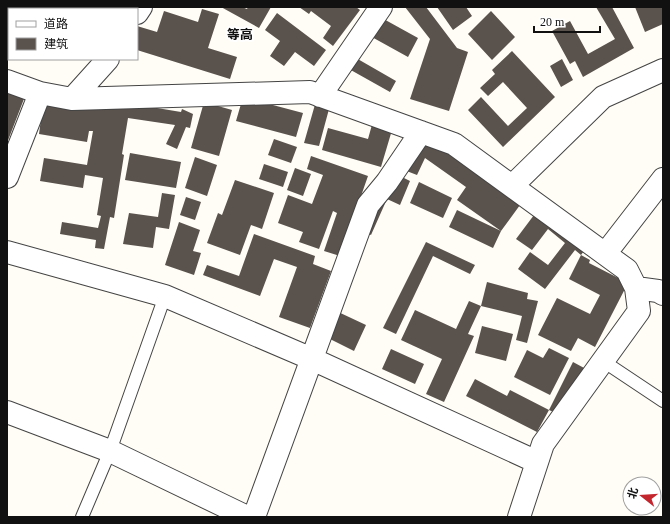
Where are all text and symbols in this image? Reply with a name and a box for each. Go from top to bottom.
legend [8,8,138,60]
scale bar [534,8,600,34]
text: 20 m [540,15,565,29]
text: 道路 [44,17,68,31]
district label: 等高 [227,27,253,42]
text: 建筑 [44,37,68,51]
north arrow [622,476,662,516]
text: 北 [625,486,640,500]

